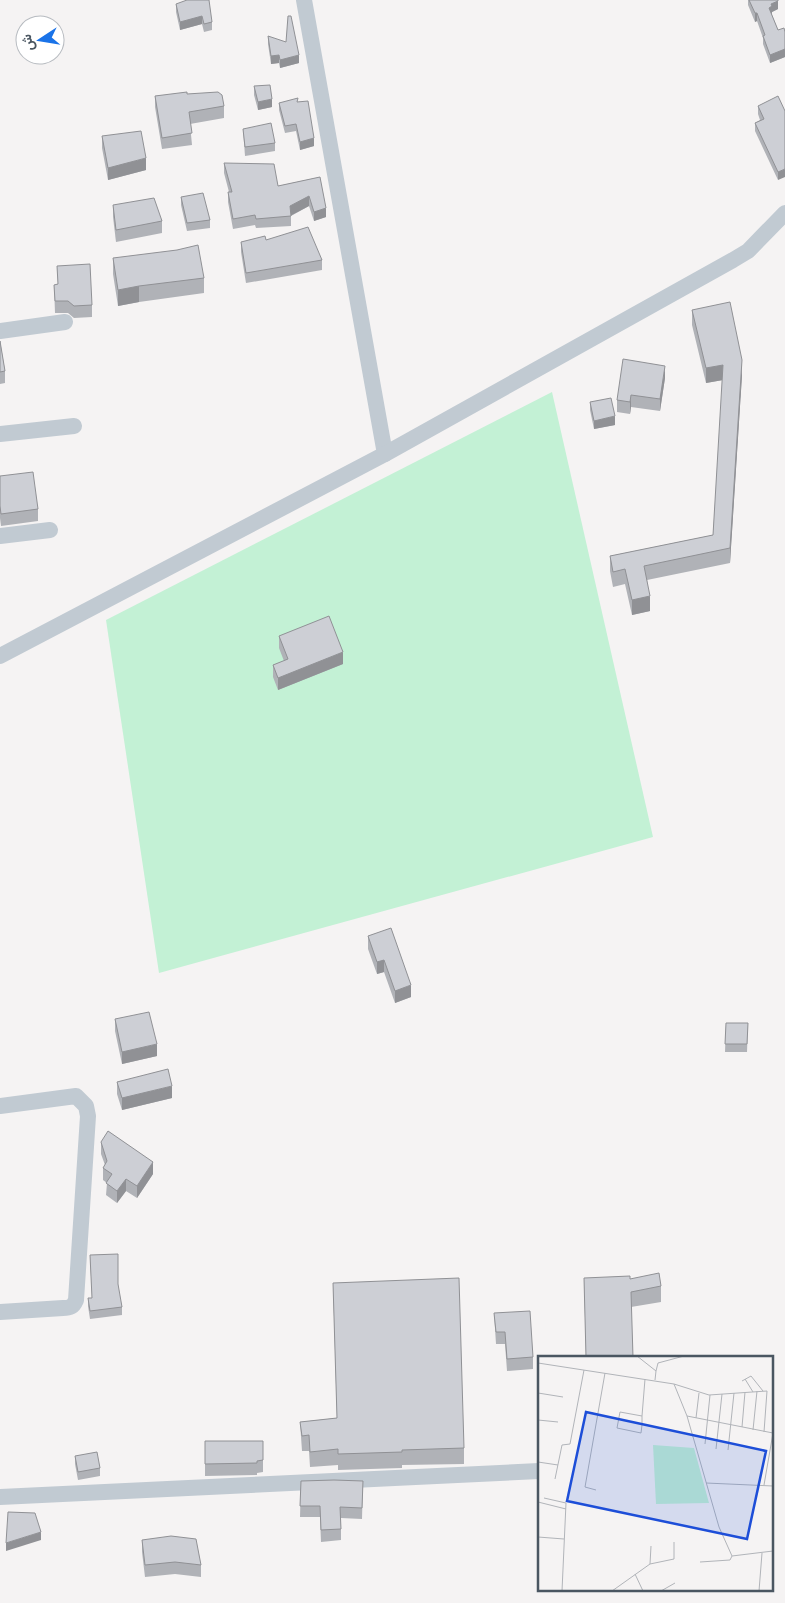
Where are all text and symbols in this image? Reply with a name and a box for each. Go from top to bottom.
north arrow [15,15,65,65]
text: ش [18,32,38,53]
inset map [538,1356,772,1590]

